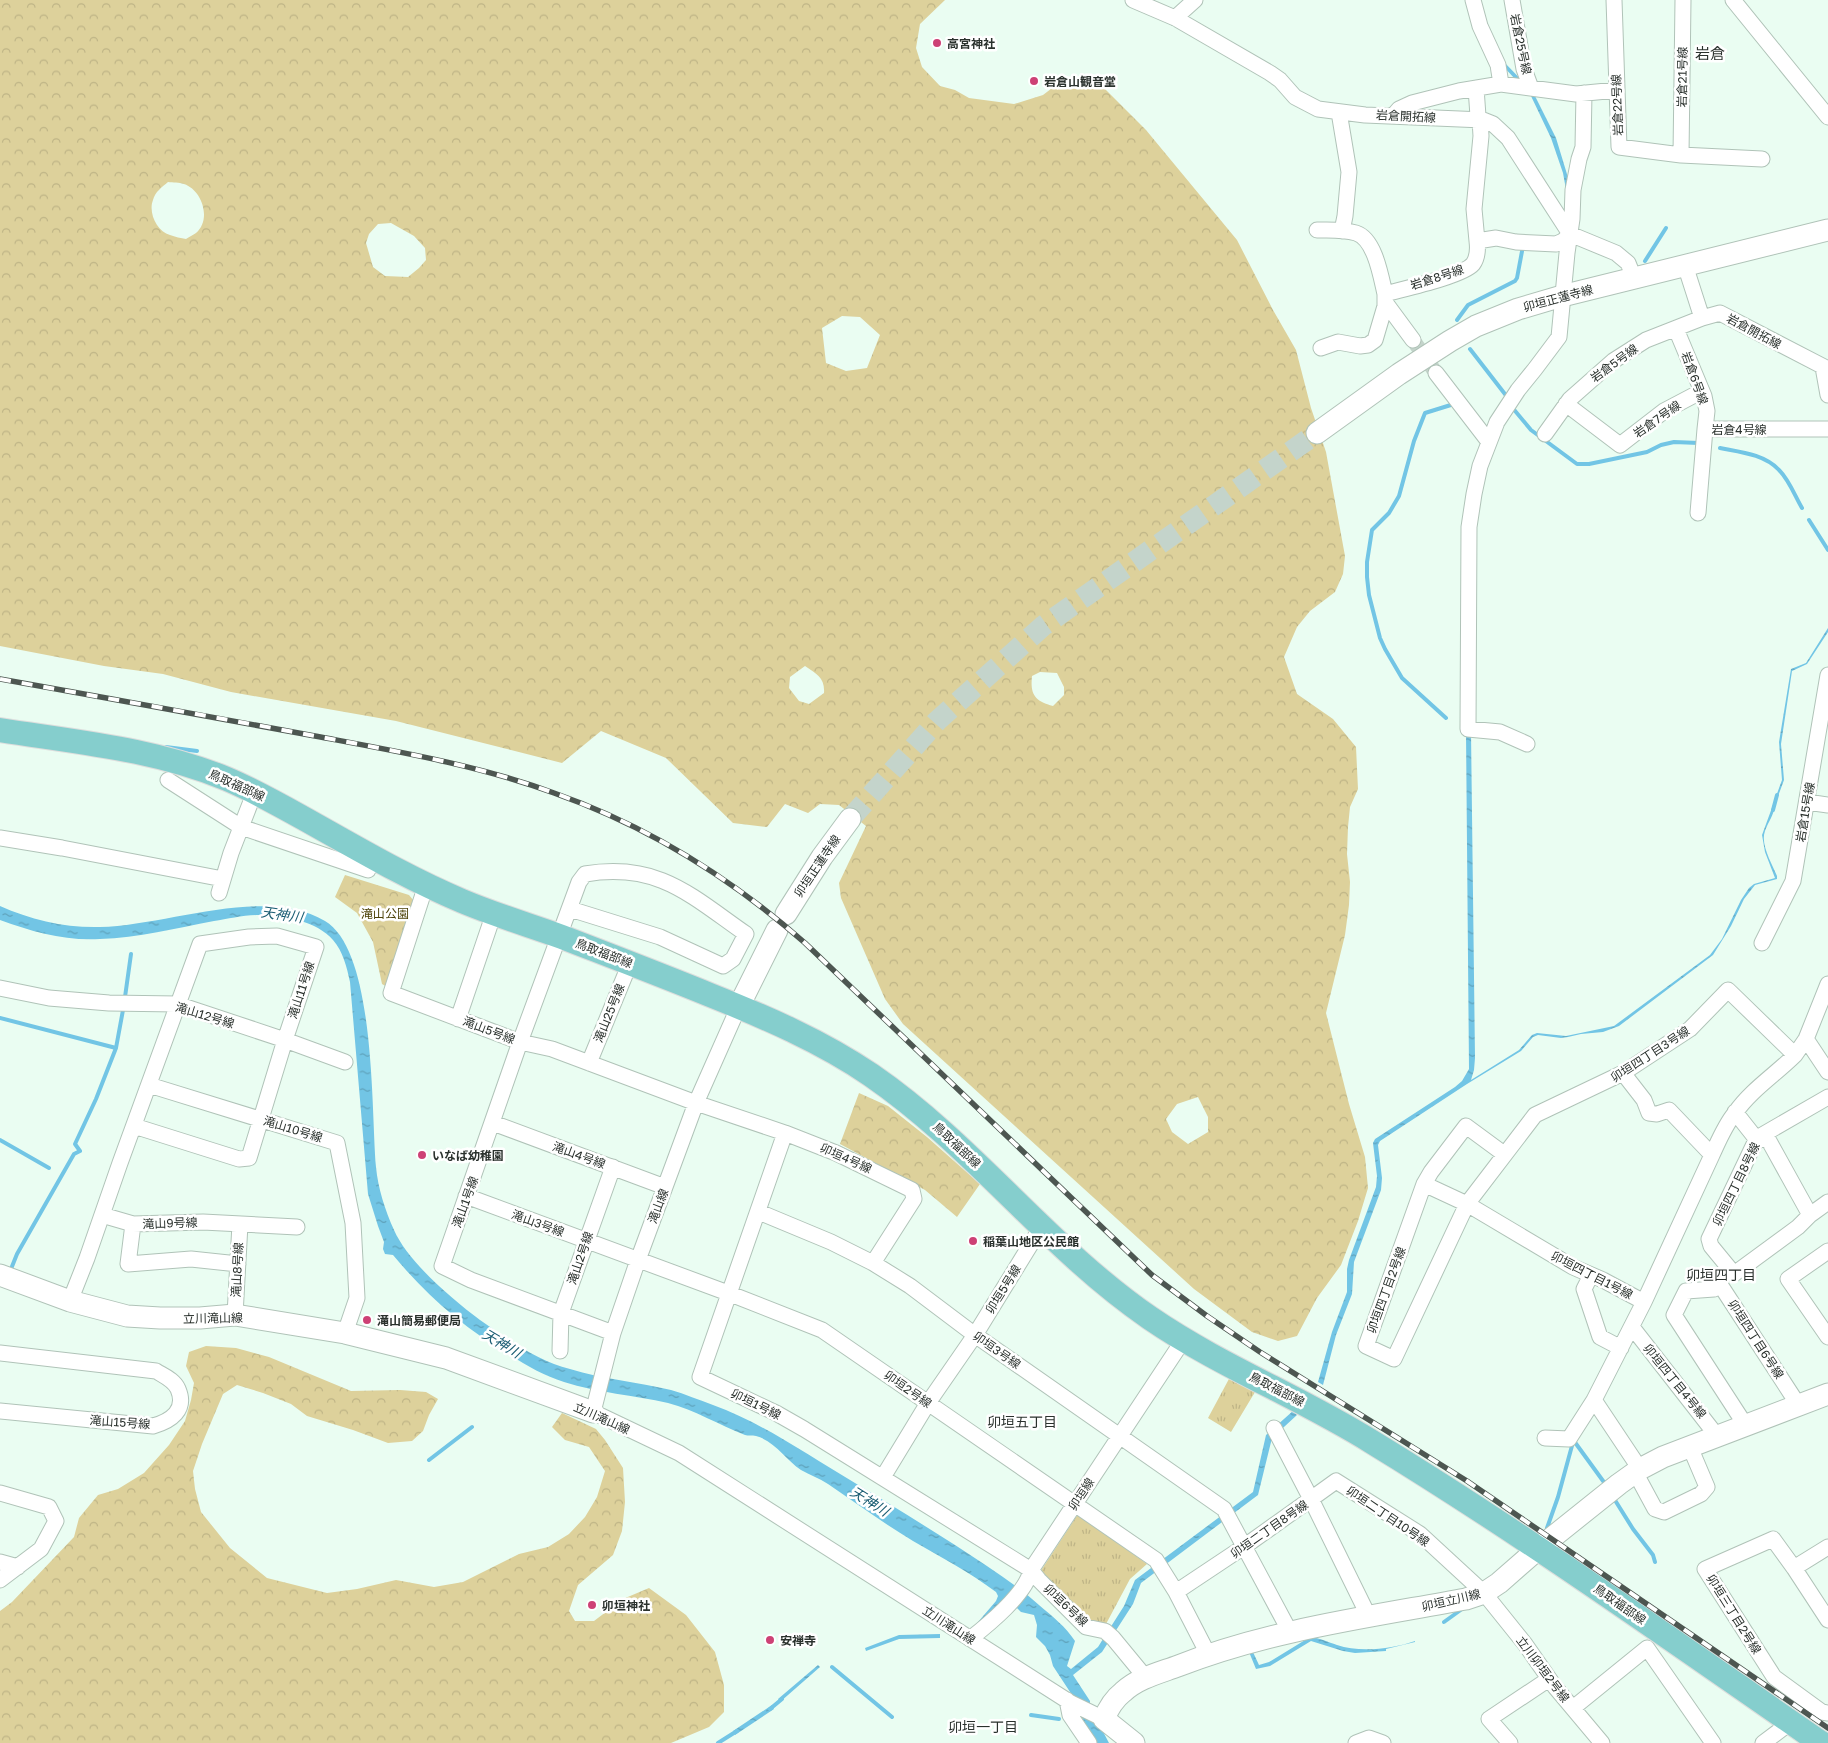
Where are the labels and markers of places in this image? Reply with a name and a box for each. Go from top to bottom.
place label: 高宮神社 [947,36,995,51]
marker: 高宮神社 [931,37,943,49]
place label: 岩倉山観音堂 [1044,74,1116,89]
marker: 岩倉山観音堂 [1028,75,1040,87]
place label: いなば幼稚園 [432,1148,504,1163]
marker: いなば幼稚園 [416,1149,428,1161]
place label: 稲葉山地区公民館 [983,1234,1079,1249]
marker: 稲葉山地区公民館 [967,1235,979,1247]
place label: 滝山簡易郵便局 [377,1313,461,1328]
marker: 滝山簡易郵便局 [361,1314,373,1326]
place label: 卯垣神社 [602,1598,650,1613]
marker: 卯垣神社 [586,1599,598,1611]
place label: 安禅寺 [780,1633,816,1648]
marker: 安禅寺 [764,1634,776,1646]

